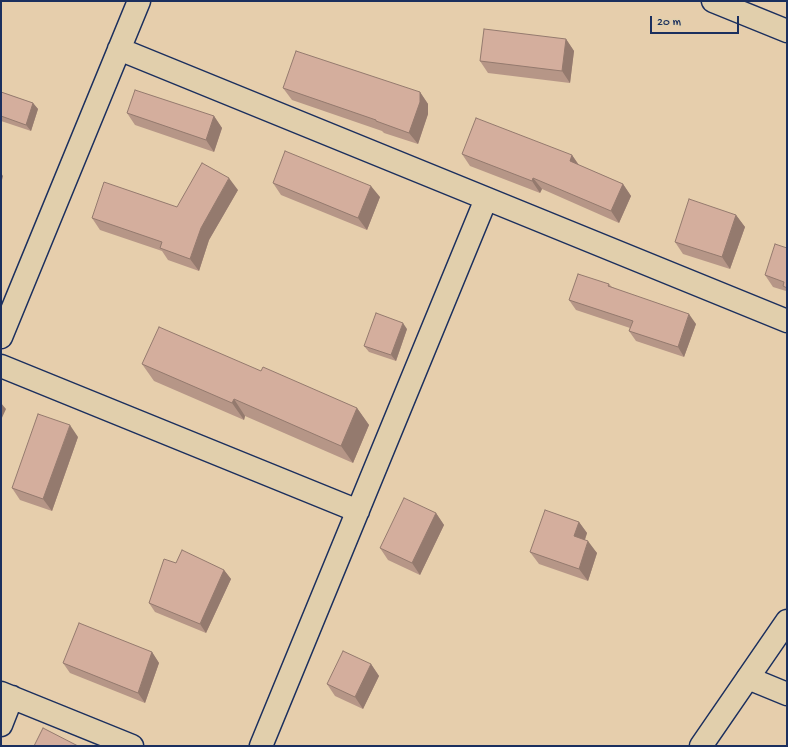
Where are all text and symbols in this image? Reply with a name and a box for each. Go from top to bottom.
scale bar [652,8,741,34]
text: 20 m [657,16,681,30]

